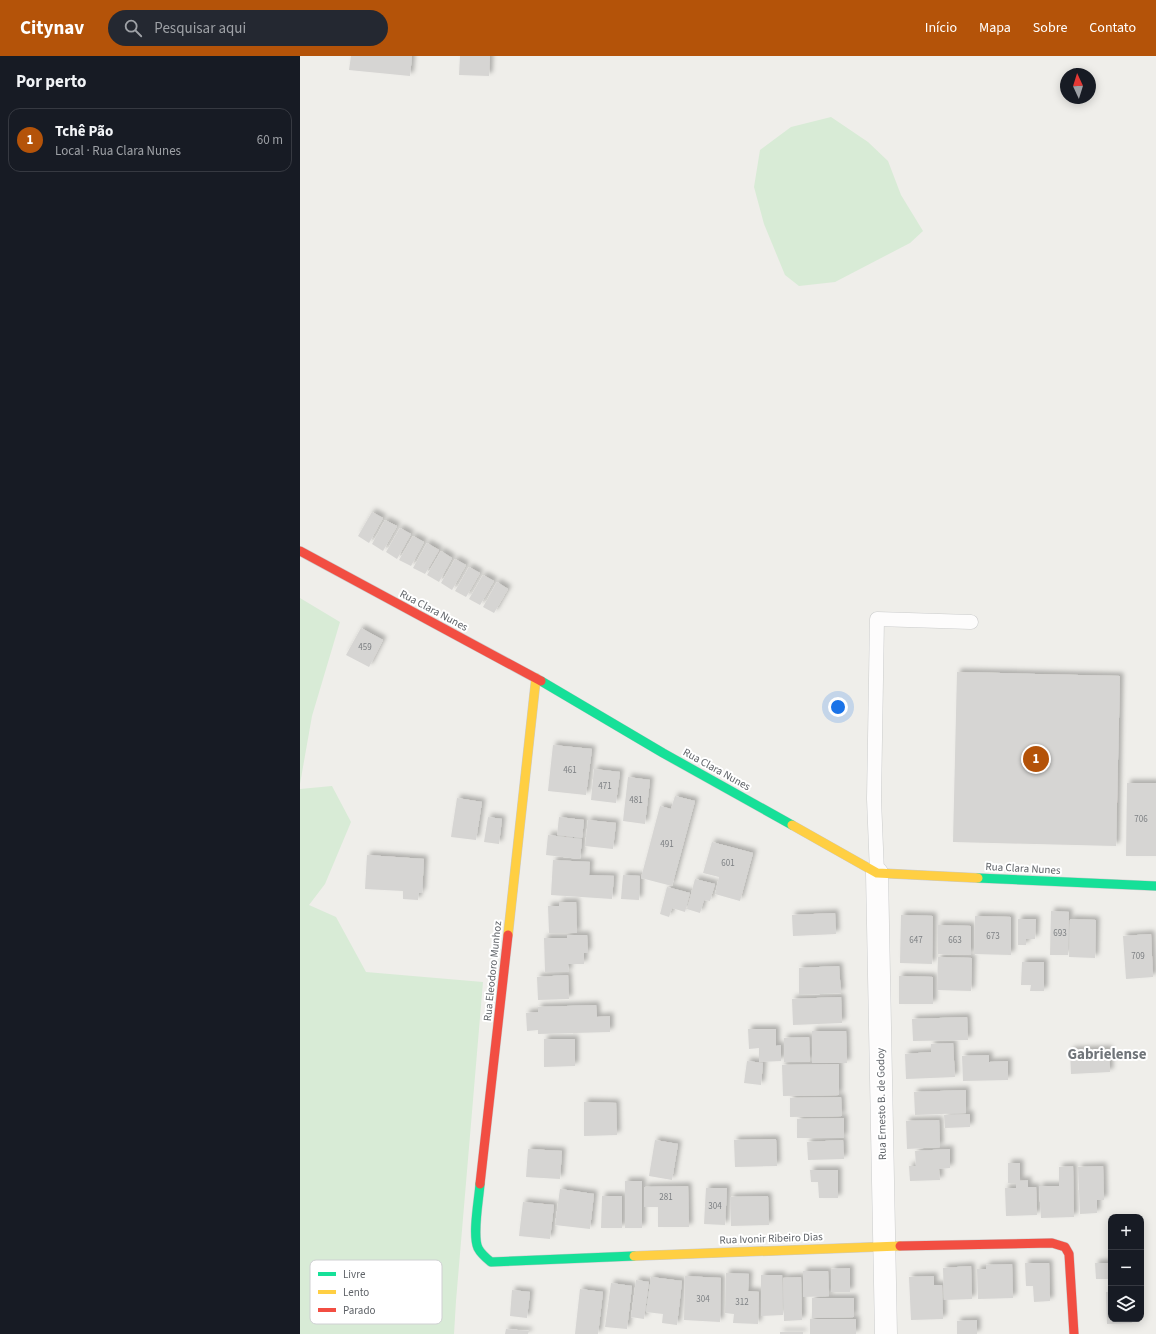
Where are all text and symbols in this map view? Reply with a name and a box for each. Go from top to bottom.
search box [108,10,388,46]
text: Citynav [20,15,84,42]
icon: search [122,17,144,39]
text: Pesquisar aqui [154,18,246,39]
text: Início [925,18,957,38]
text: Mapa [979,18,1011,38]
text: Sobre [1033,18,1067,38]
text: Contato [1089,18,1136,38]
north arrow [1060,68,1096,104]
text: Por perto [16,70,86,94]
text: Tchê Pão [55,121,113,142]
text: 1 [27,131,33,149]
text: 60 m [257,131,283,149]
text: Local · Rua Clara Nunes [55,142,181,160]
street label: Rua Clara Nunes [397,586,471,635]
house number: 459 [358,641,372,654]
your location [828,697,848,717]
pin: 1 [1023,744,1049,774]
street label: Rua Clara Nunes [680,745,754,794]
house number: 461 [563,764,577,777]
house number: 471 [598,780,612,793]
house number: 481 [629,794,643,807]
house number: 706 [1134,813,1148,826]
house number: 491 [660,838,674,851]
house number: 601 [721,857,735,870]
street label: Rua Clara Nunes [985,859,1061,878]
street label: Rua Eleodoro Munhoz [480,920,505,1022]
house number: 693 [1053,927,1067,940]
house number: 673 [986,930,1000,943]
house number: 647 [909,934,923,947]
house number: 663 [948,934,962,947]
house number: 709 [1131,950,1145,963]
district label: Gabrielense [1067,1044,1147,1065]
street label: Rua Ernesto B. de Godoy [873,1048,890,1160]
house number: 281 [659,1191,673,1204]
house number: 304 [708,1200,722,1213]
map controls [1108,1214,1144,1322]
button: + [1108,1214,1144,1250]
street label: Rua Ivonir Ribeiro Dias [719,1229,823,1248]
button: − [1108,1250,1144,1286]
legend [310,1260,442,1324]
text: Livre [343,1267,366,1282]
text: Lento [343,1285,369,1300]
button: layers [1108,1286,1144,1322]
house number: 304 [696,1293,710,1306]
house number: 312 [735,1296,749,1309]
text: Parado [343,1303,376,1318]

